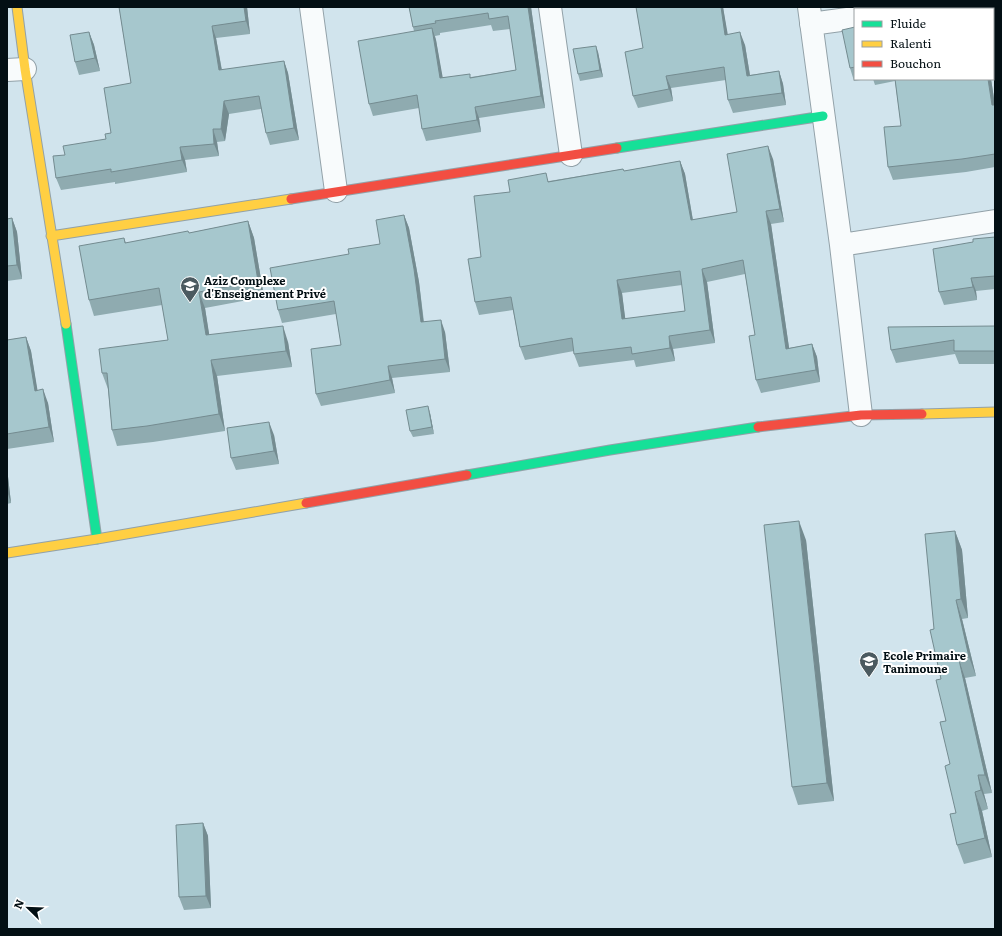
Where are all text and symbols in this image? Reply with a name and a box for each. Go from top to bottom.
legend [854,8,994,80]
text: Fluide [890,14,926,32]
text: Ralenti [890,34,931,52]
text: Bouchon [890,54,941,72]
place label: Aziz Complexe d'Enseignement Privé [204,272,326,301]
school or university icon: Aziz Complexe d'Enseignement Privé [179,275,201,303]
place label: Ecole Primaire Tanimoune [883,647,966,676]
school or university icon: Ecole Primaire Tanimoune [858,650,880,678]
north arrow [8,888,48,928]
text: N [9,896,27,911]

